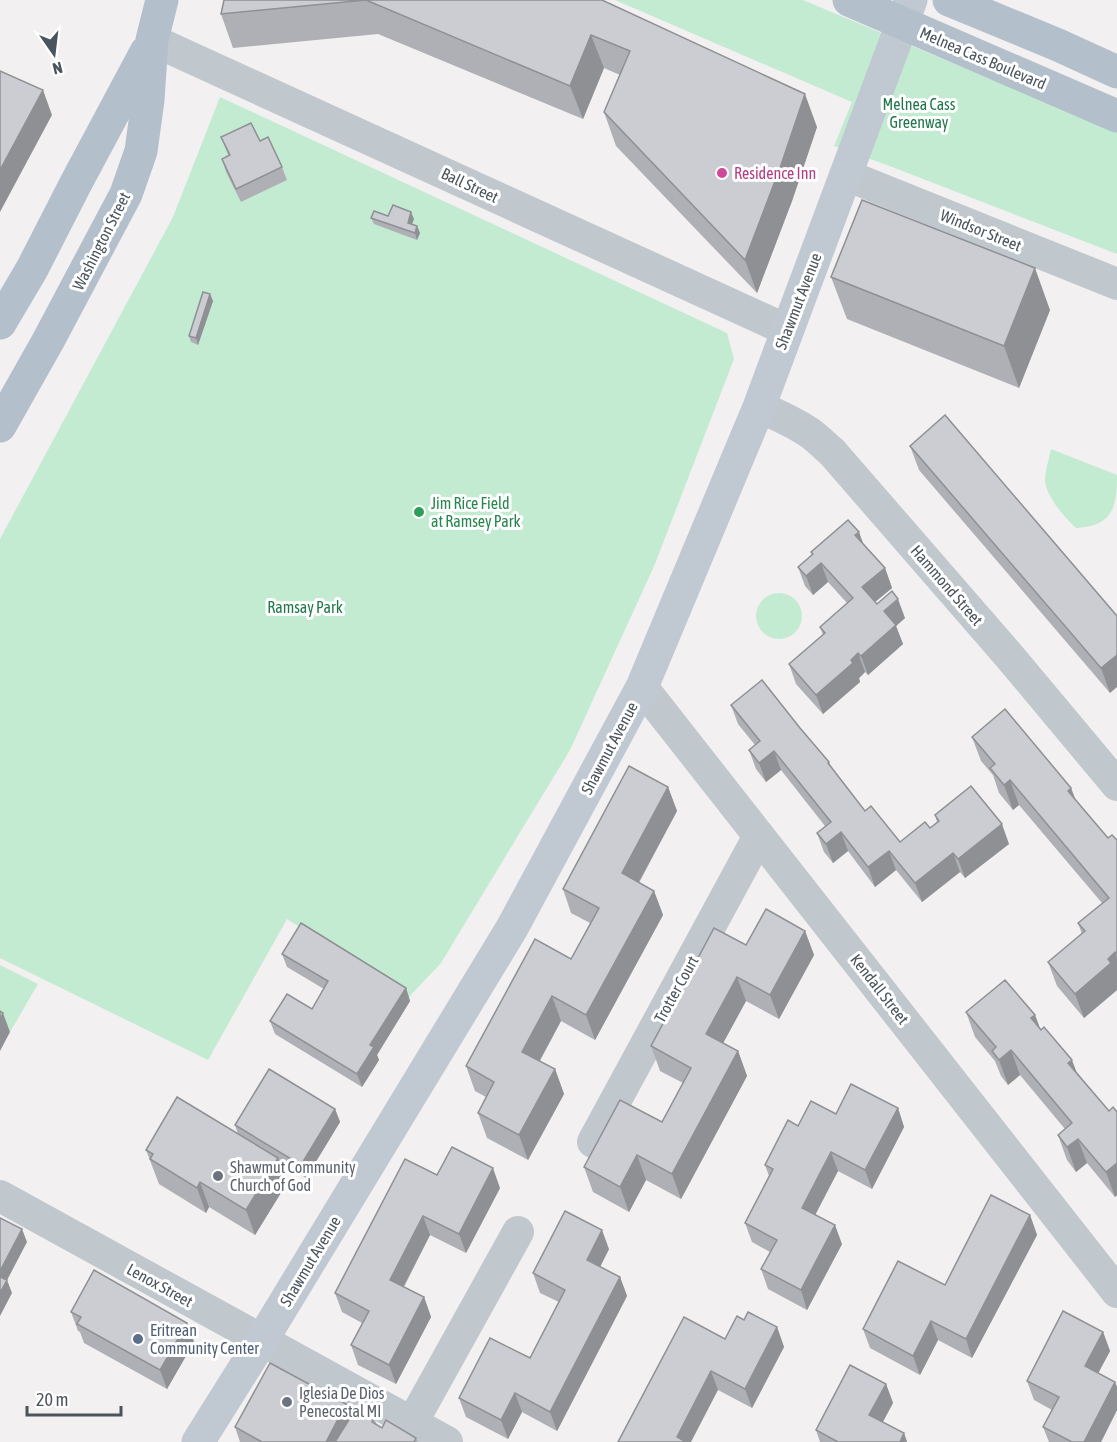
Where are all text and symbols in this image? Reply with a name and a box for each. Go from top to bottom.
street label: Melnea Cass Boulevard [917,23,1049,93]
north arrow [24,24,84,84]
text: N [51,59,64,78]
park label: Melnea Cass Greenway [883,95,956,132]
street label: Ball Street [439,164,502,206]
place label: Residence Inn [734,164,816,182]
marker: Residence Inn [715,166,729,180]
street label: Washington Street [69,189,134,293]
street label: Windsor Street [938,206,1025,255]
street label: Shawmut Avenue [771,250,825,352]
place label: Jim Rice Field at Ramsey Park [431,494,520,531]
marker: Jim Rice Field at Ramsey Park [412,505,426,519]
street label: Hammond Street [907,541,987,629]
park label: Ramsay Park [267,598,343,617]
street label: Shawmut Avenue [577,699,641,797]
street label: Kendall Street [847,951,913,1028]
street label: Trotter Court [650,952,702,1025]
place label: Shawmut Community Church of God [230,1158,356,1194]
marker: Shawmut Community Church of God [211,1169,225,1183]
street label: Shawmut Avenue [276,1213,344,1309]
street label: Lenox Street [124,1260,196,1311]
place label: Eritrean Community Center [150,1321,259,1358]
marker: Eritrean Community Center [131,1332,145,1346]
scale bar [27,1379,122,1417]
place label: Iglesia De Dios Penecostal MI [299,1384,385,1420]
text: 20 m [36,1389,68,1410]
marker: Iglesia De Dios Penecostal MI [280,1395,294,1409]

